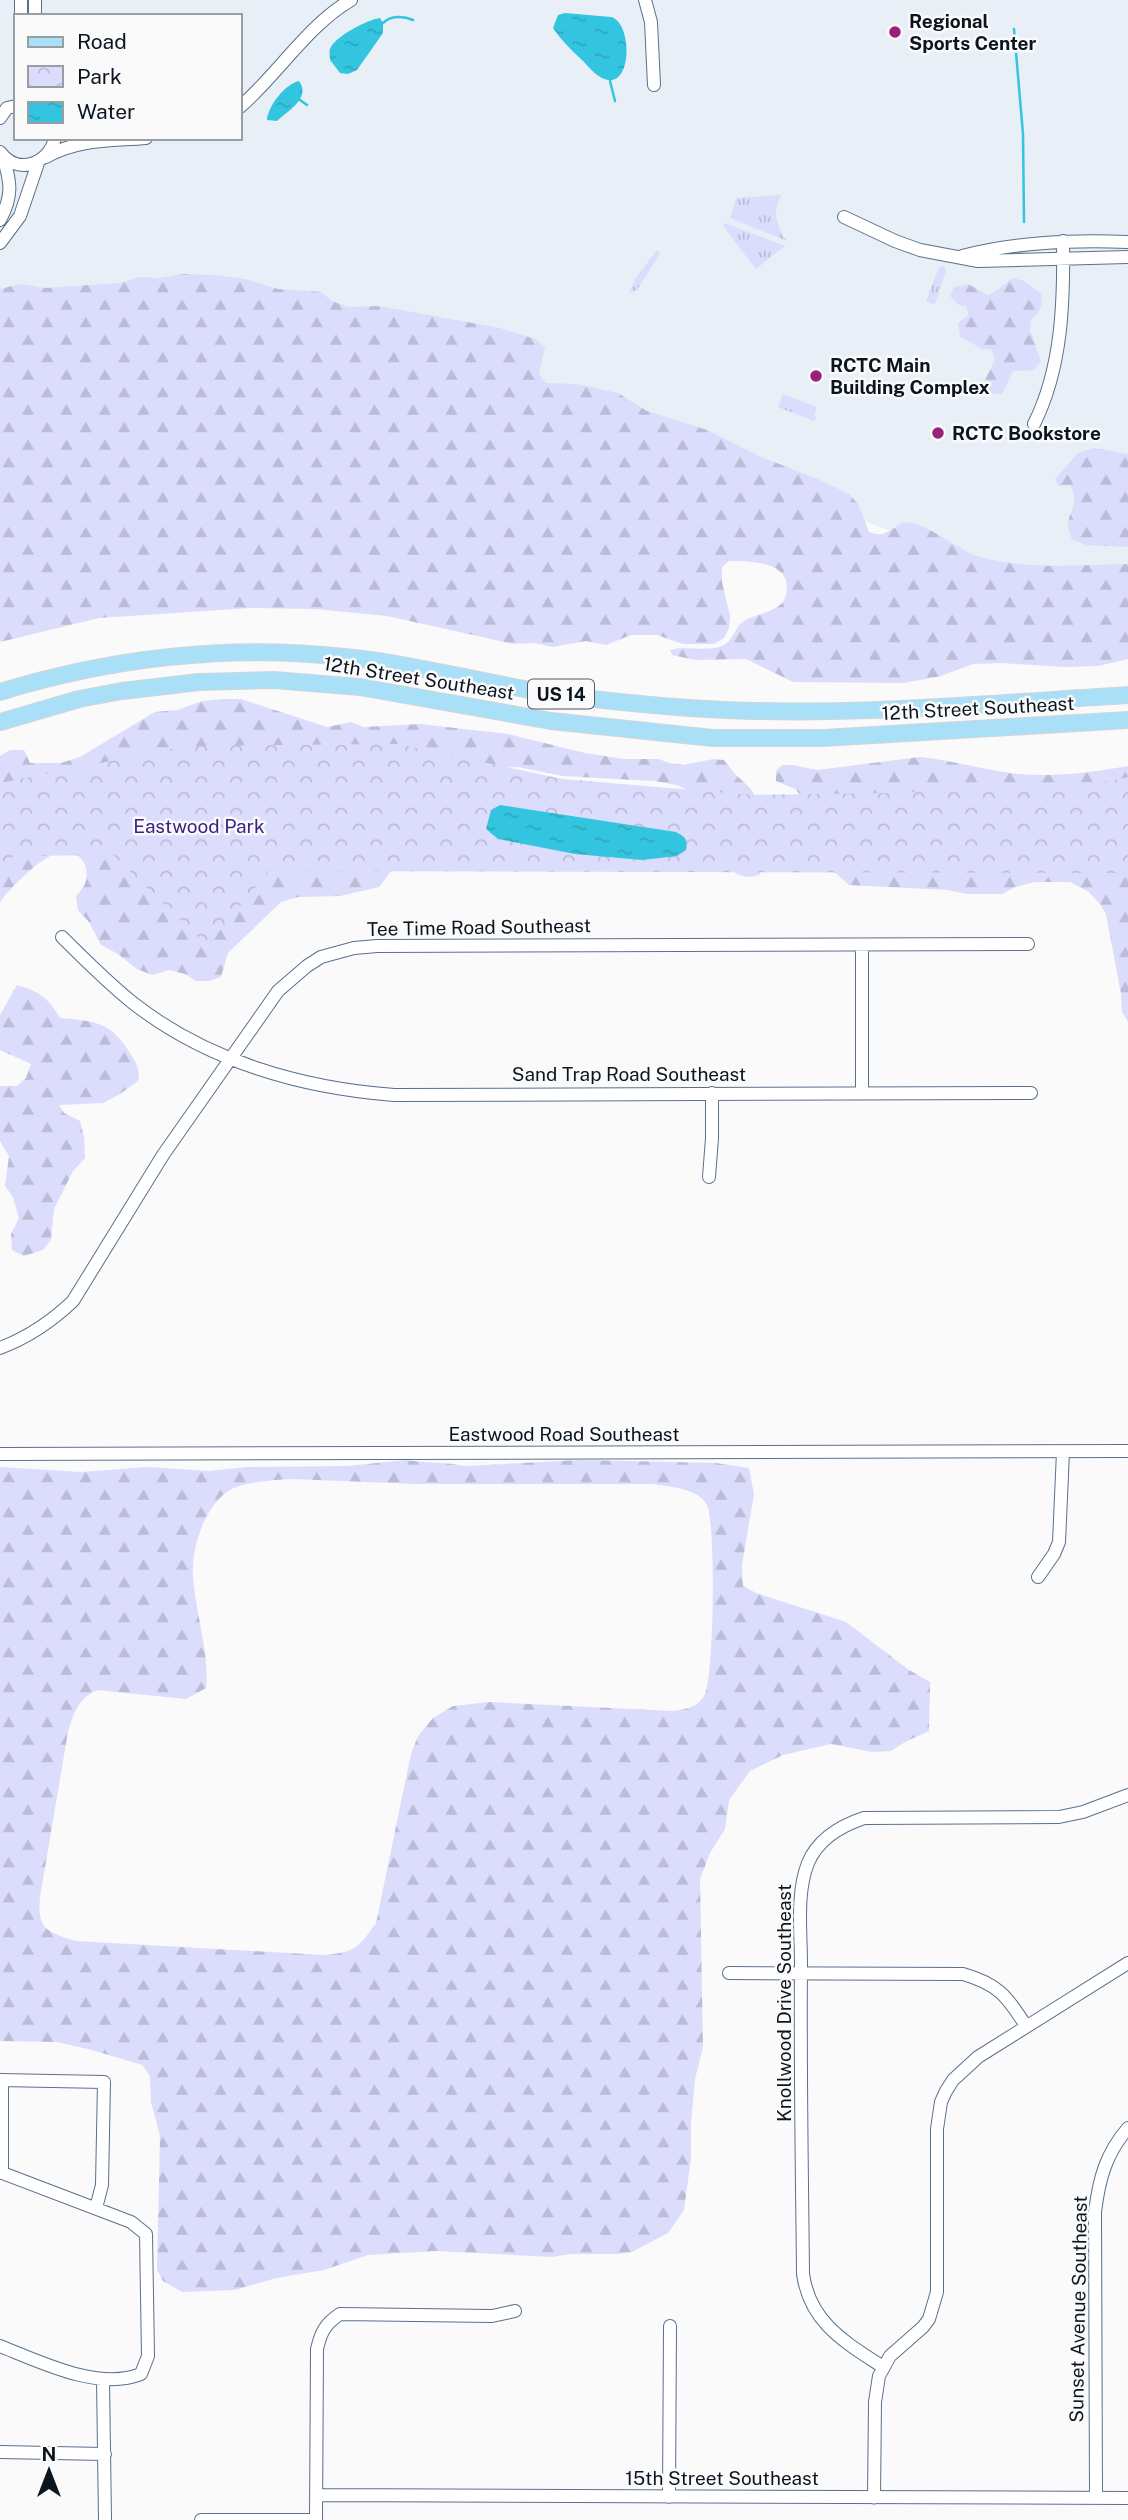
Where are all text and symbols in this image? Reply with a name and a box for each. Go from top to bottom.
place label: Regional Sports Center [909,10,1036,54]
legend [14,14,242,140]
marker: Regional Sports Center [887,24,903,40]
text: Road [77,29,127,54]
text: Park [77,64,122,89]
text: Water [77,99,135,124]
place label: RCTC Main Building Complex [830,354,990,398]
marker: RCTC Main Building Complex [808,368,824,384]
place label: RCTC Bookstore [952,422,1101,444]
marker: RCTC Bookstore [930,425,946,441]
street label: 12th Street Southeast [322,652,516,704]
road number: US 14 [528,680,594,708]
street label: 12th Street Southeast [881,692,1075,724]
park label: Eastwood Park [133,815,265,837]
street label: Tee Time Road Southeast [367,914,591,940]
street label: Sand Trap Road Southeast [512,1063,746,1085]
street label: Eastwood Road Southeast [448,1423,680,1445]
street label: Knollwood Drive Southeast [773,1884,795,2122]
street label: Sunset Avenue Southeast [1065,2195,1091,2423]
north arrow [14,2436,84,2506]
text: N [42,2443,56,2465]
street label: 15th Street Southeast [625,2467,819,2489]

